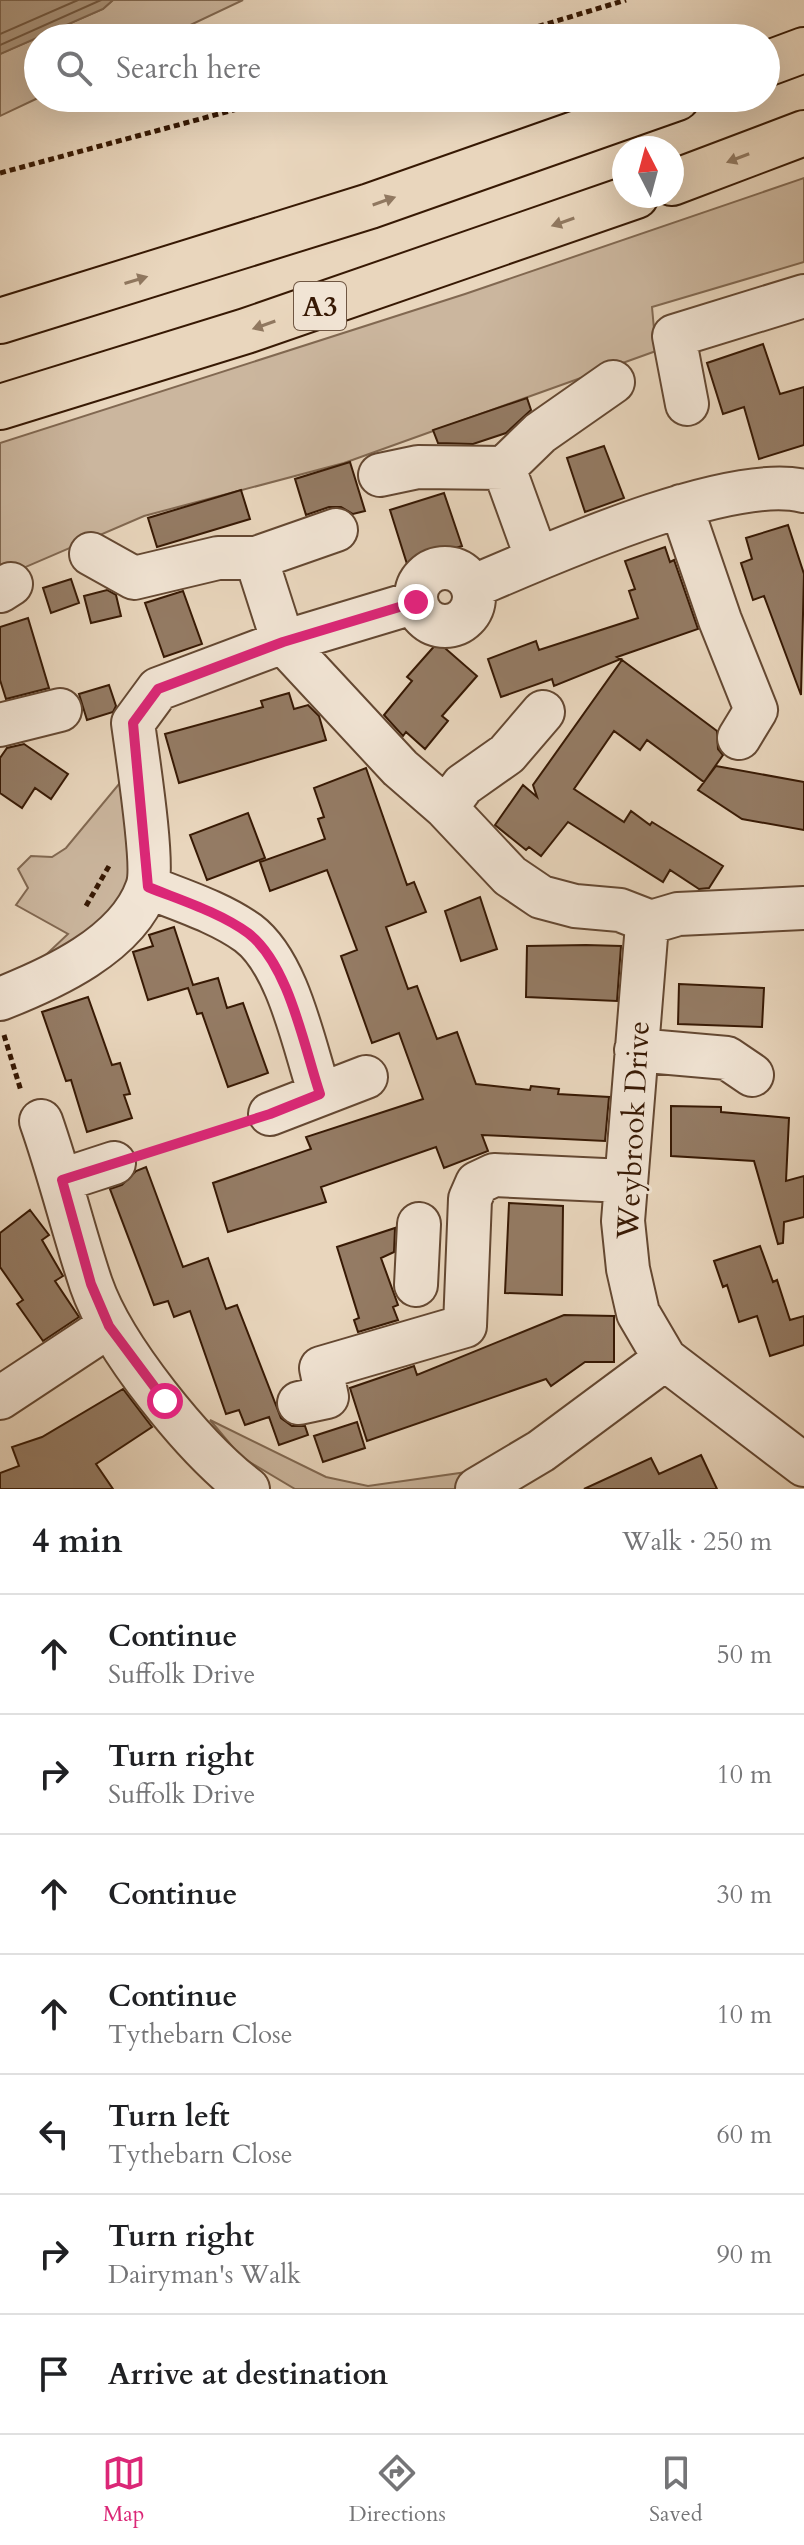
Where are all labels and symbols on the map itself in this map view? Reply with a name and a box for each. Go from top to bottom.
north arrow [612,136,684,208]
one-way arrow [726,152,750,165]
one-way arrow [372,194,396,207]
one-way arrow [551,217,575,229]
one-way arrow [124,273,148,286]
road number: A3 [294,282,346,330]
one-way arrow [252,320,276,332]
route end [398,584,434,620]
street label: Weybrook Drive [607,1020,660,1241]
route start [147,1383,183,1419]

